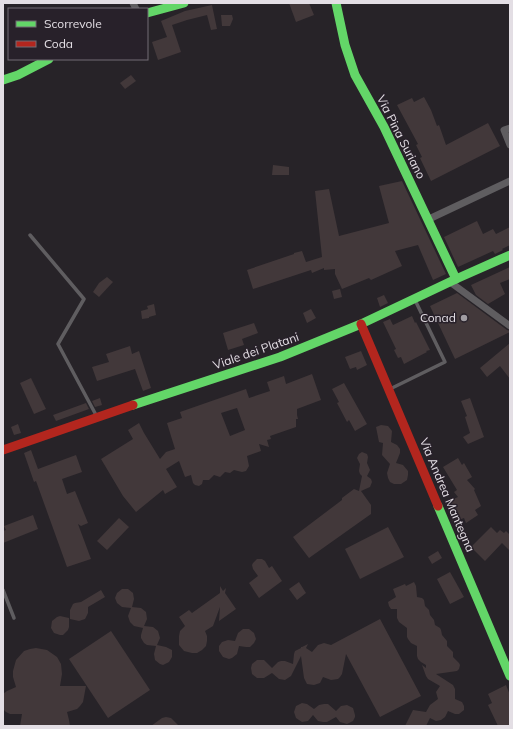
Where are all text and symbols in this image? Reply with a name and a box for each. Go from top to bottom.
legend [8,8,148,60]
text: Scorrevole [44,16,102,31]
text: Coda [44,36,73,51]
street label: Via Pina Suriano [374,92,429,181]
place label: Conad [420,310,456,325]
marker: Conad [459,313,469,323]
street label: Viale dei Platani [211,329,301,372]
street label: Via Andrea Mantegna [417,436,478,554]

